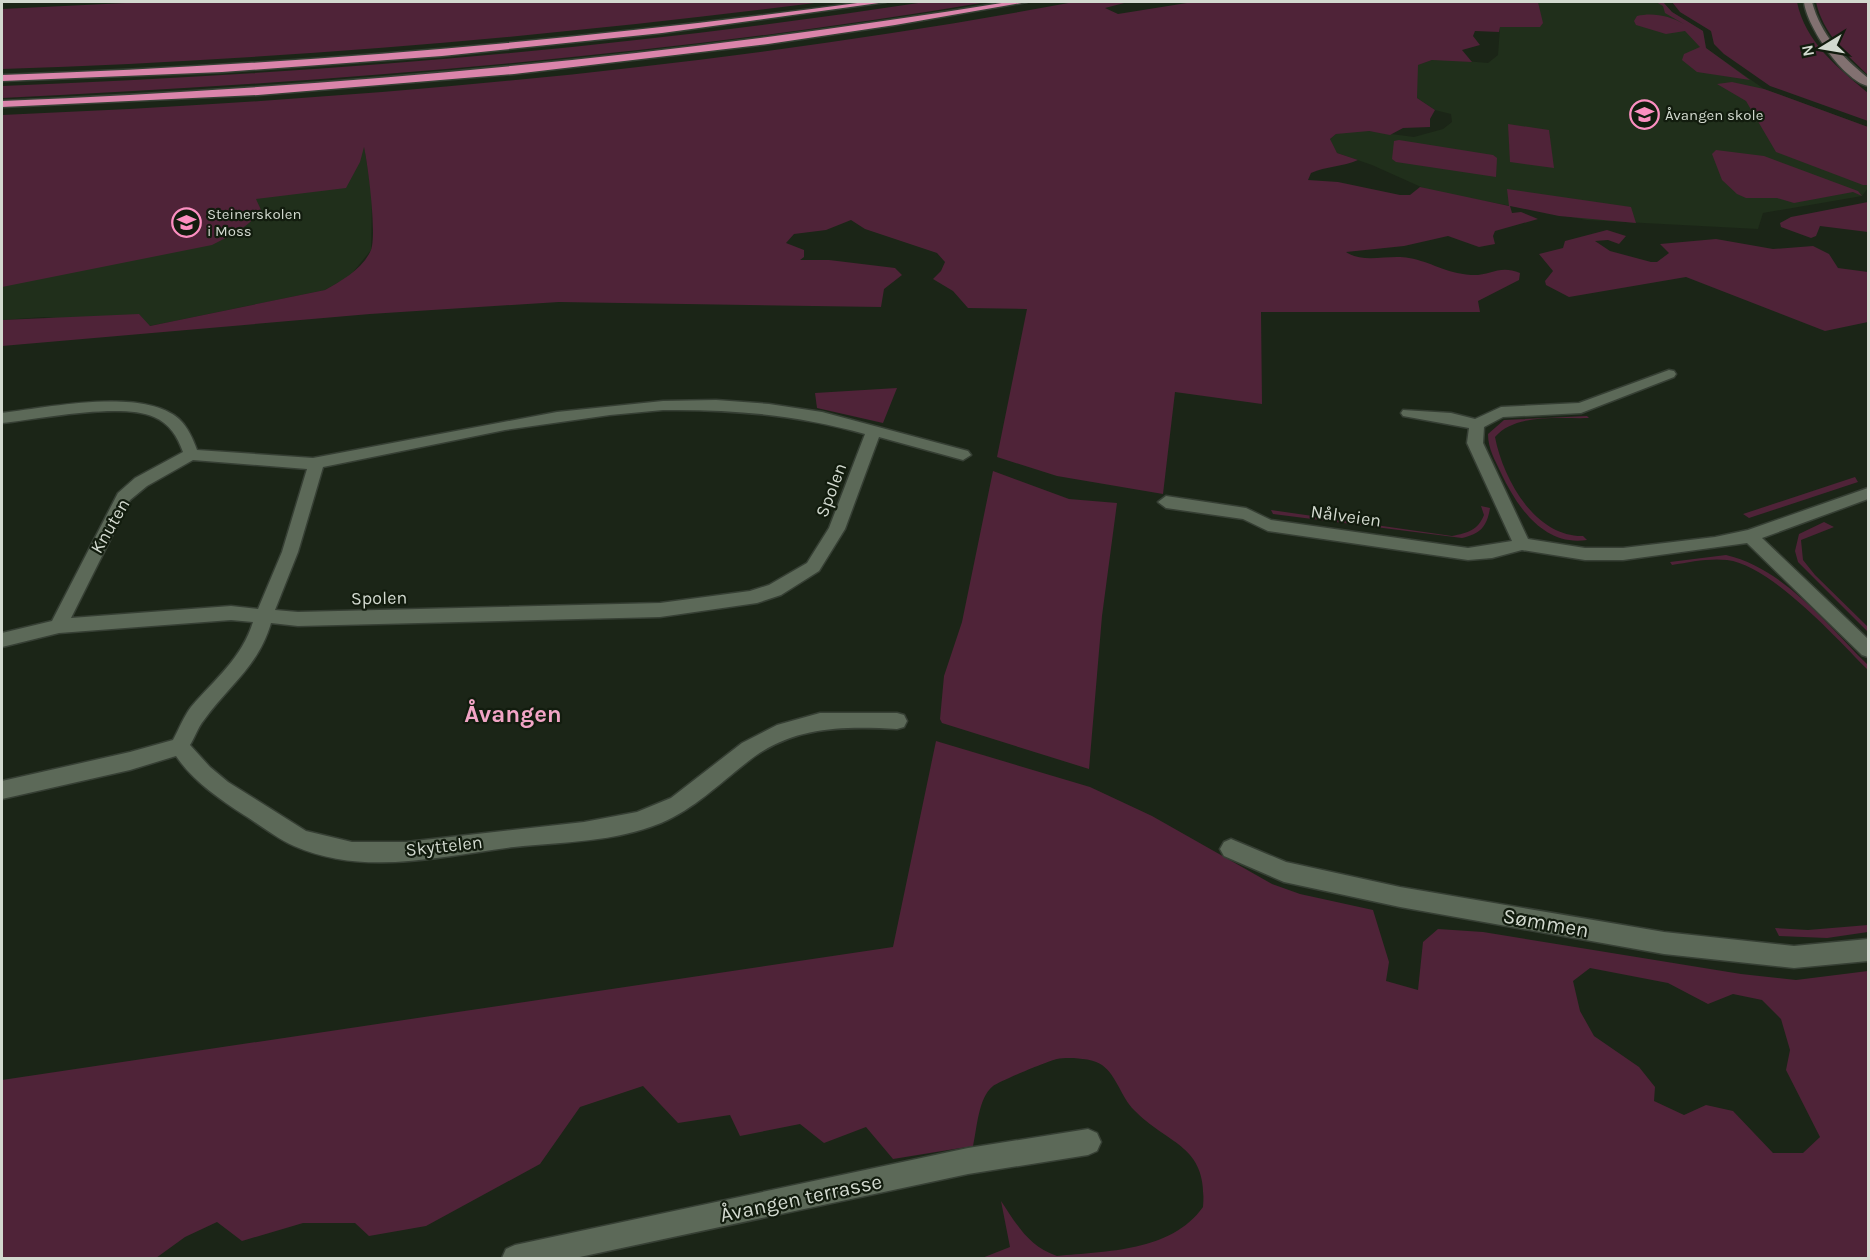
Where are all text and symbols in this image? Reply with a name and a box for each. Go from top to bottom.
north arrow [1792,18,1852,78]
text: N [1797,43,1818,58]
school or university icon: Åvangen skole [1628,99,1660,131]
place label: Åvangen skole [1665,106,1763,124]
place label: Steinerskolen i Moss [207,205,302,240]
school or university icon: Steinerskolen i Moss [170,207,202,239]
street label: Spolen [811,460,851,520]
street label: Knuten [86,495,134,557]
street label: Nålveien [1309,500,1383,532]
street label: Spolen [351,587,407,609]
district label: Åvangen [464,699,562,728]
street label: Skyttelen [405,831,483,861]
street label: Sømmen [1501,904,1591,942]
street label: Åvangen terrasse [718,1169,884,1227]

